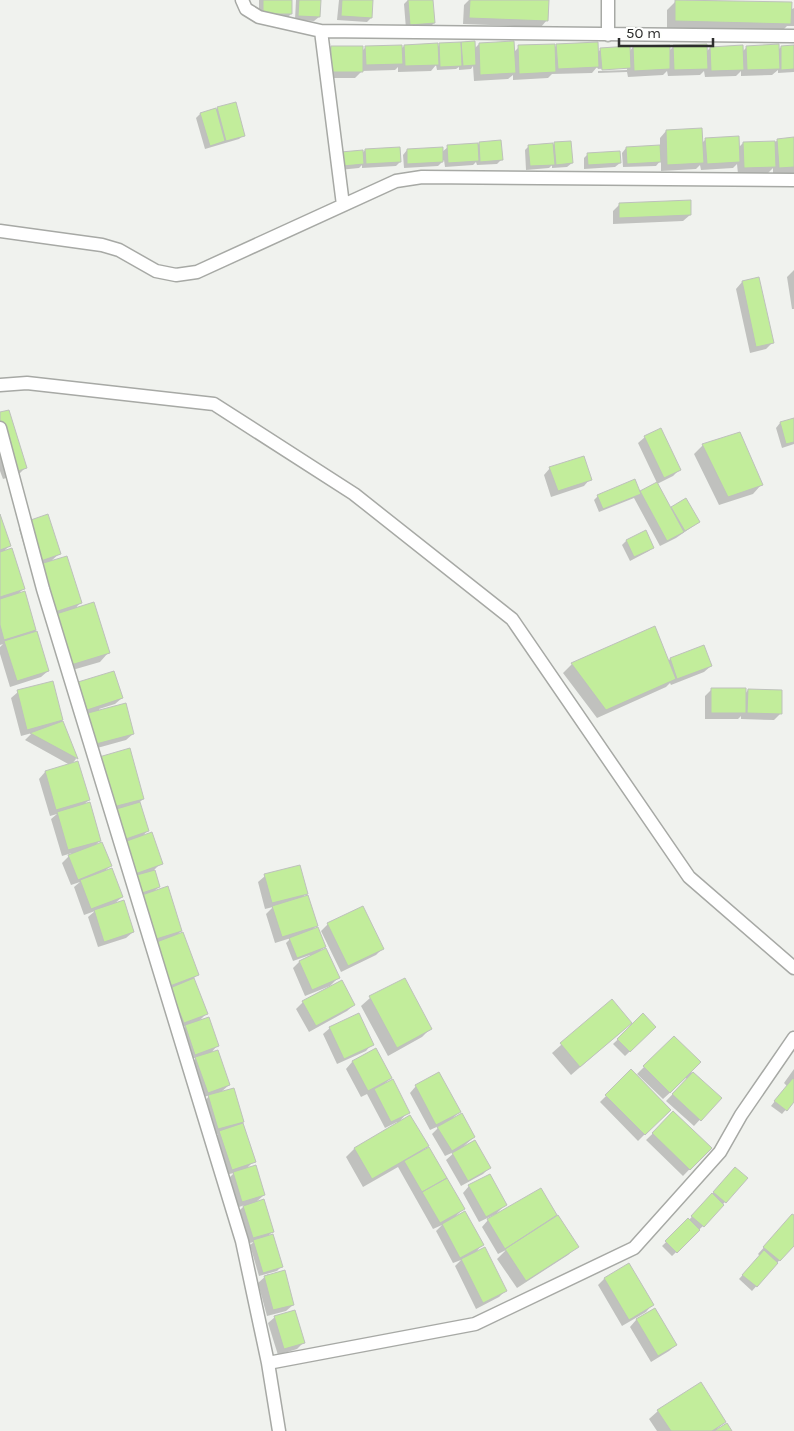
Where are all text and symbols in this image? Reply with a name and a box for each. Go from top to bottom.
scale bar [619,15,713,47]
text: 50 m [626,24,661,42]

